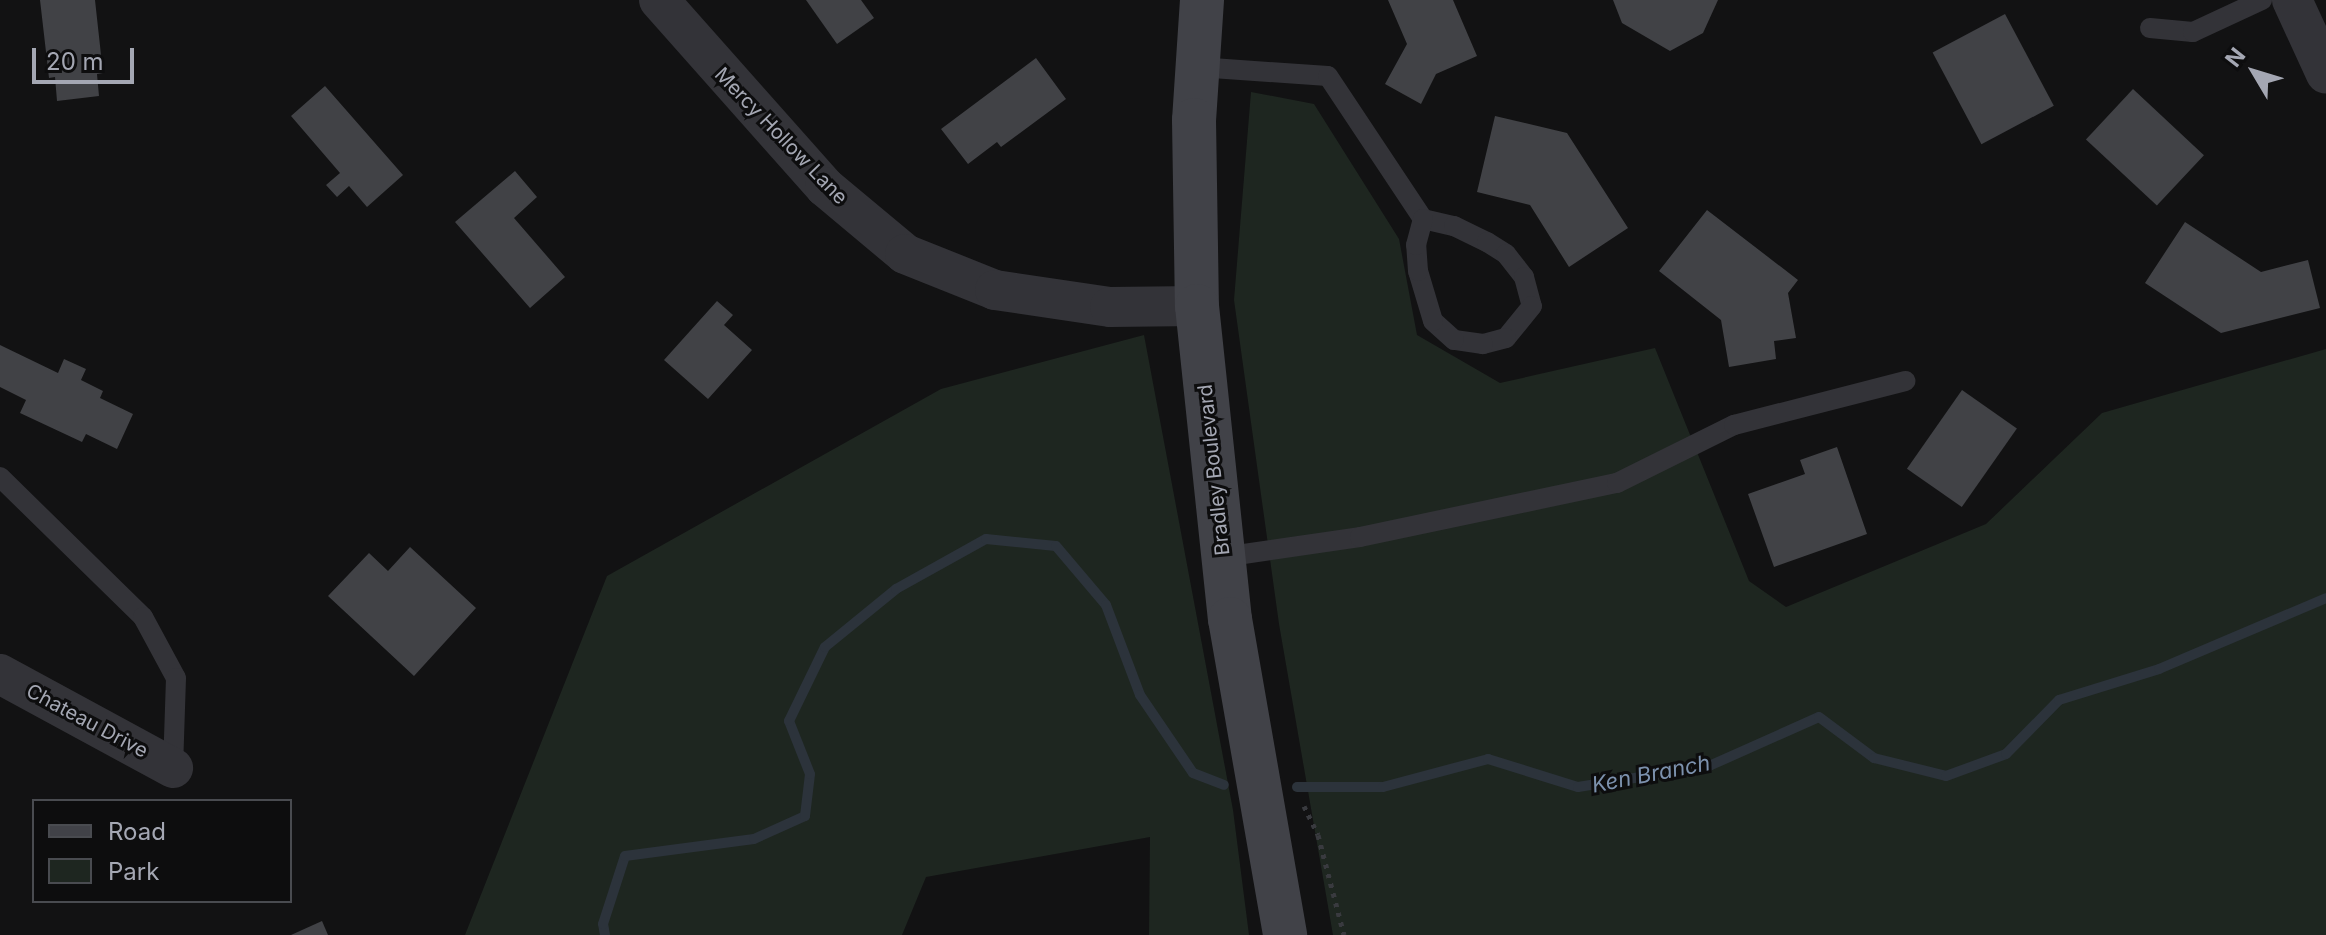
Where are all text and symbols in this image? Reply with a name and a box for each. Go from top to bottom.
scale bar [36,32,138,82]
north arrow [2214,32,2294,112]
text: N [2220,43,2250,72]
text: 20 m [46,47,104,76]
street label: Mercy Hollow Lane [709,63,853,209]
street label: Bradley Boulevard [1193,383,1235,557]
street label: Chateau Drive [22,679,152,763]
water label: Ken Branch [1589,750,1713,798]
legend [32,799,292,903]
text: Road [108,817,166,846]
text: Park [108,857,159,886]

